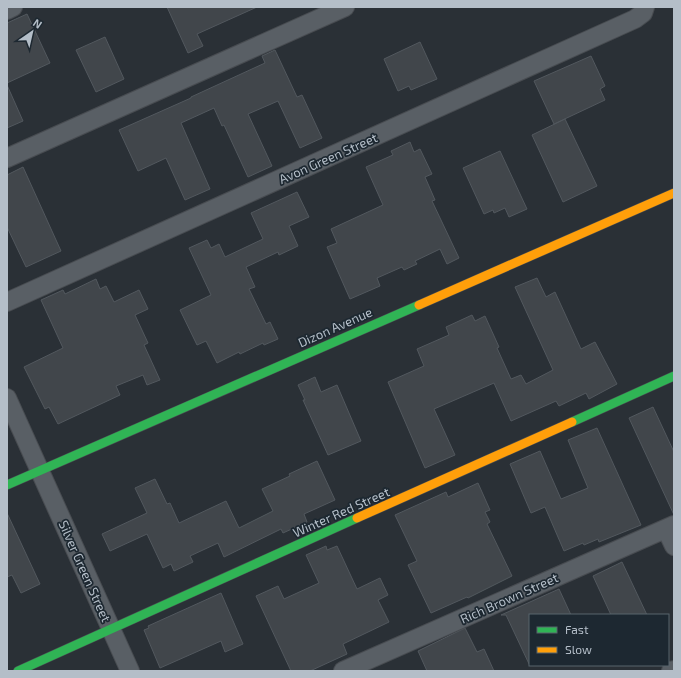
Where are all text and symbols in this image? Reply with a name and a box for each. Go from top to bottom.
north arrow [12,12,52,52]
text: N [31,16,45,31]
street label: Avon Green Street [276,129,380,187]
street label: Dizon Avenue [295,304,375,350]
street label: Winter Red Street [290,483,392,541]
street label: Silver Green Street [55,518,115,624]
street label: Rich Brown Street [457,569,561,627]
legend [529,614,669,666]
text: Fast [565,622,589,636]
text: Slow [565,642,592,656]

